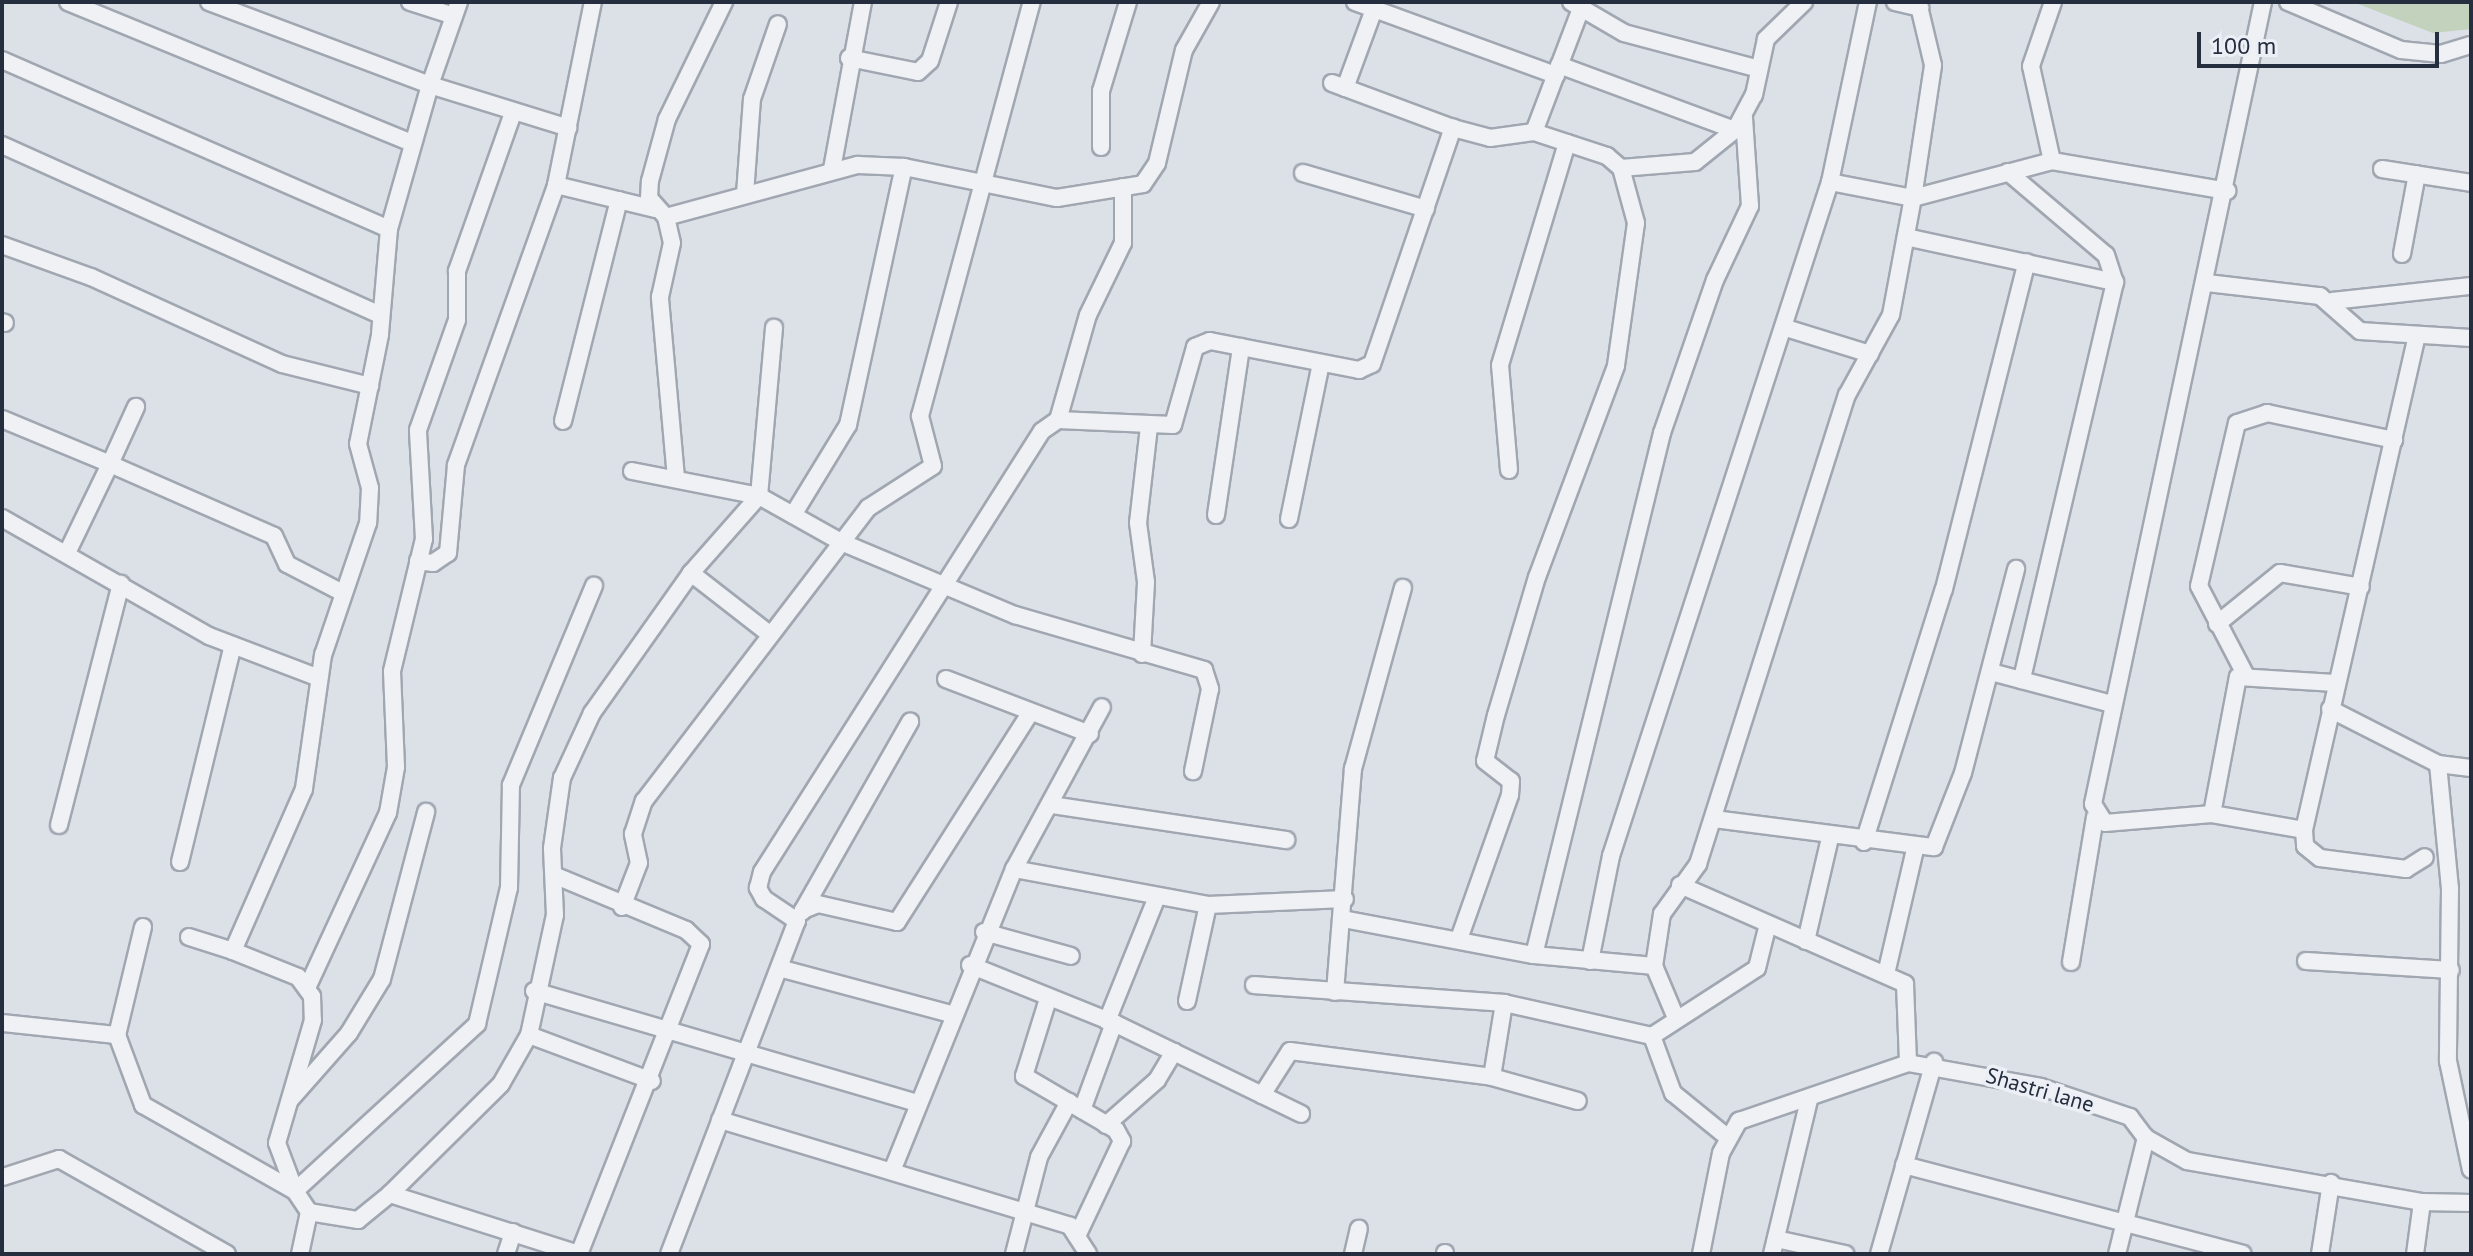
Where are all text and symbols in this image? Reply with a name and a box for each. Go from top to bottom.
scale bar [2201,16,2443,66]
text: 100 m [2211,30,2276,61]
street label: Shastri lane [1983,1062,2097,1118]

